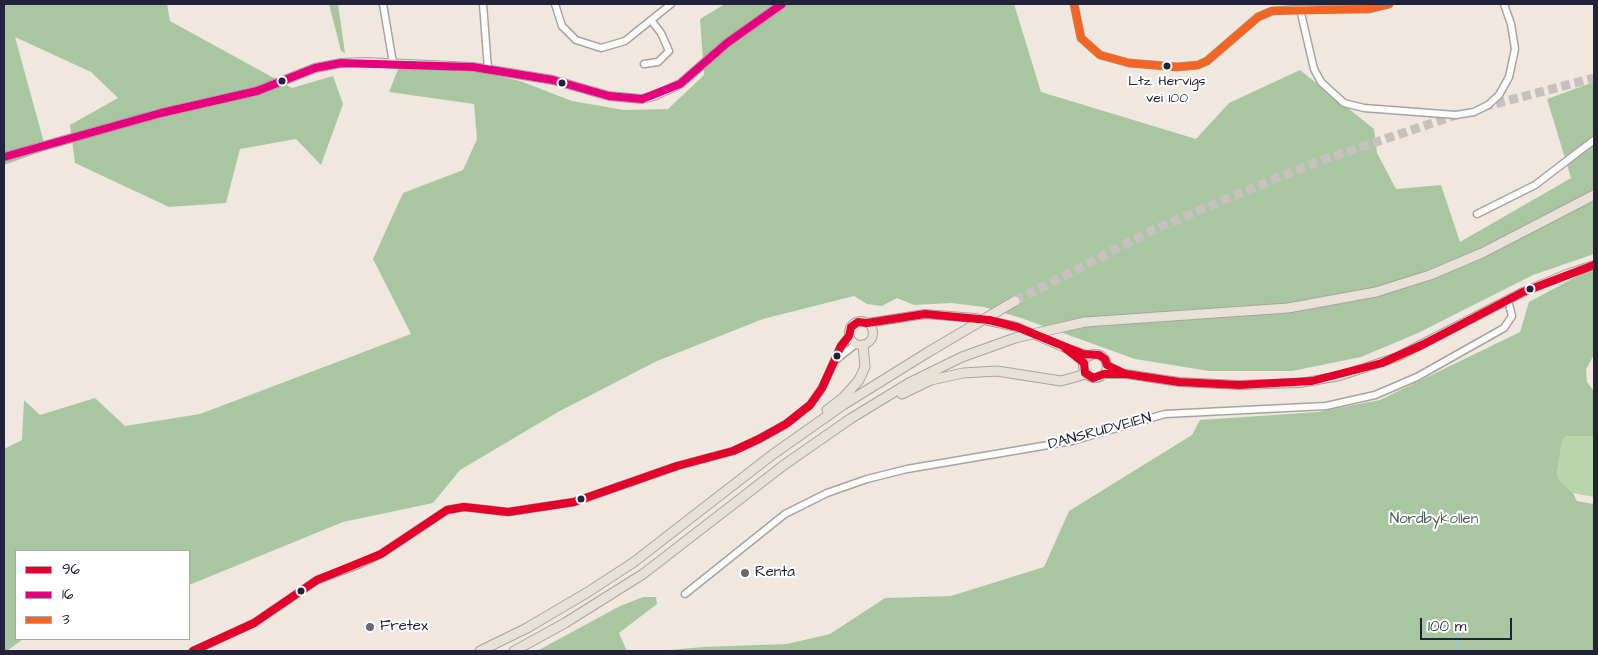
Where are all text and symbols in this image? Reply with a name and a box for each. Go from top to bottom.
marker: Ltz. Hervigs vei 100 [1162,61,1172,71]
place label: Ltz. Hervigs vei 100 [1128,74,1206,106]
unlabelled marker [277,76,287,86]
unlabelled marker [557,78,567,88]
unlabelled marker [1525,284,1535,294]
unlabelled marker [832,351,842,361]
street label: DANSRUDVEIEN [1046,410,1154,454]
unlabelled marker [576,494,586,504]
park label: Nordbykollen [1390,511,1478,529]
legend [15,550,190,640]
text: 96 [62,559,80,580]
place label: Renta [755,564,795,582]
marker: Renta [739,567,751,579]
text: 16 [62,584,73,605]
unlabelled marker [296,586,306,596]
scale bar [1423,608,1516,640]
text: 3 [62,609,70,630]
text: 100 m [1428,616,1467,637]
place label: Fretex [380,618,428,636]
marker: Fretex [364,621,376,633]

